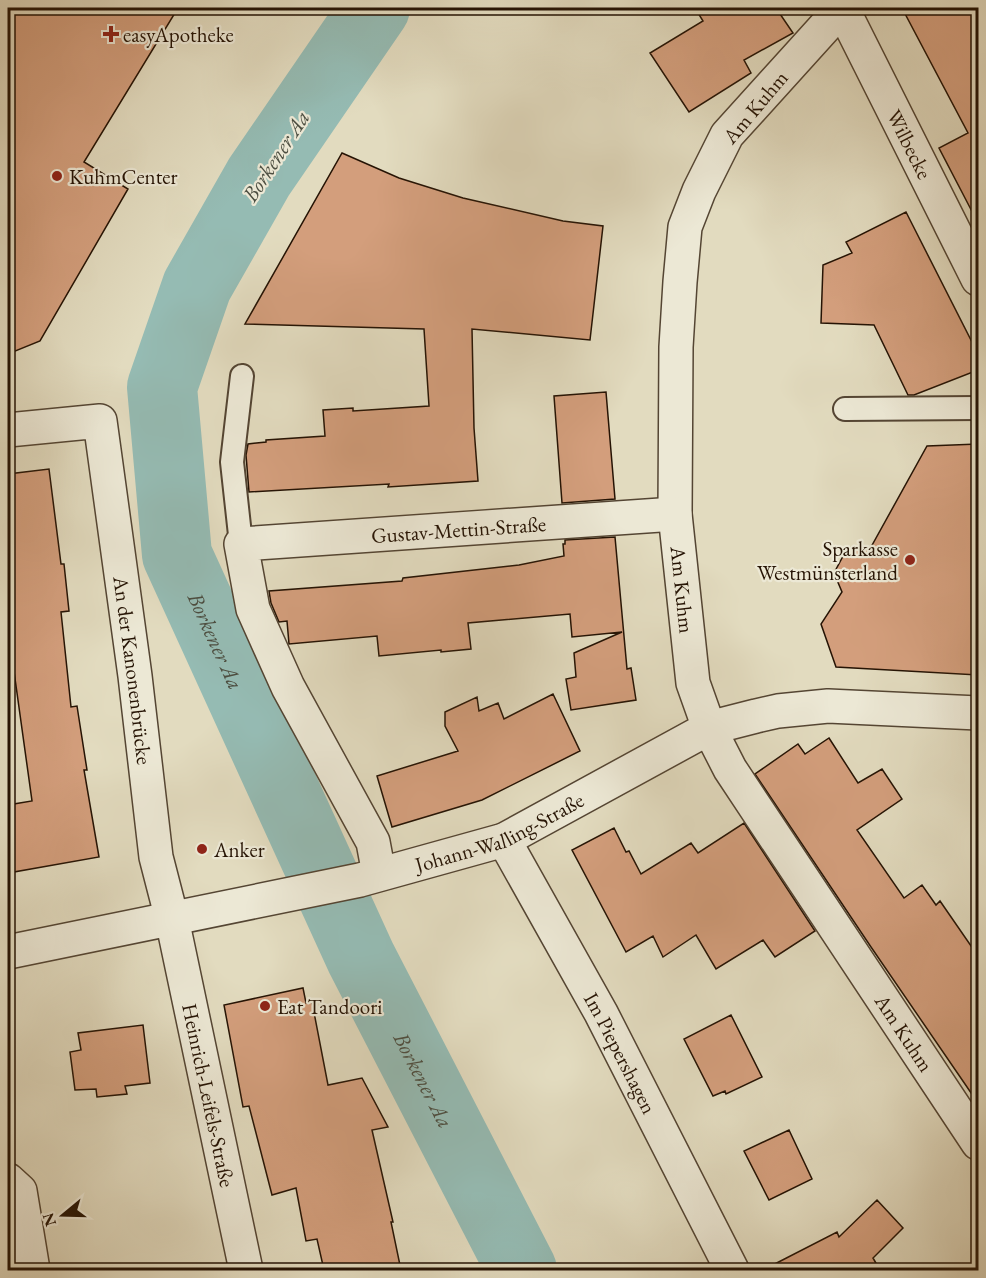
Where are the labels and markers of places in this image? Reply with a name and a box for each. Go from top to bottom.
place label: easyApotheke [123,21,234,48]
marker: easyApotheke [104,27,118,41]
place label: KuhmCenter [69,163,178,190]
marker: KuhmCenter [50,169,64,183]
place label: Sparkasse Westmünsterland [757,535,898,586]
marker: Sparkasse Westmünsterland [903,553,917,567]
place label: Anker [213,836,265,863]
marker: Anker [195,842,209,856]
place label: Eat Tandoori [277,993,382,1020]
marker: Eat Tandoori [258,999,272,1013]

